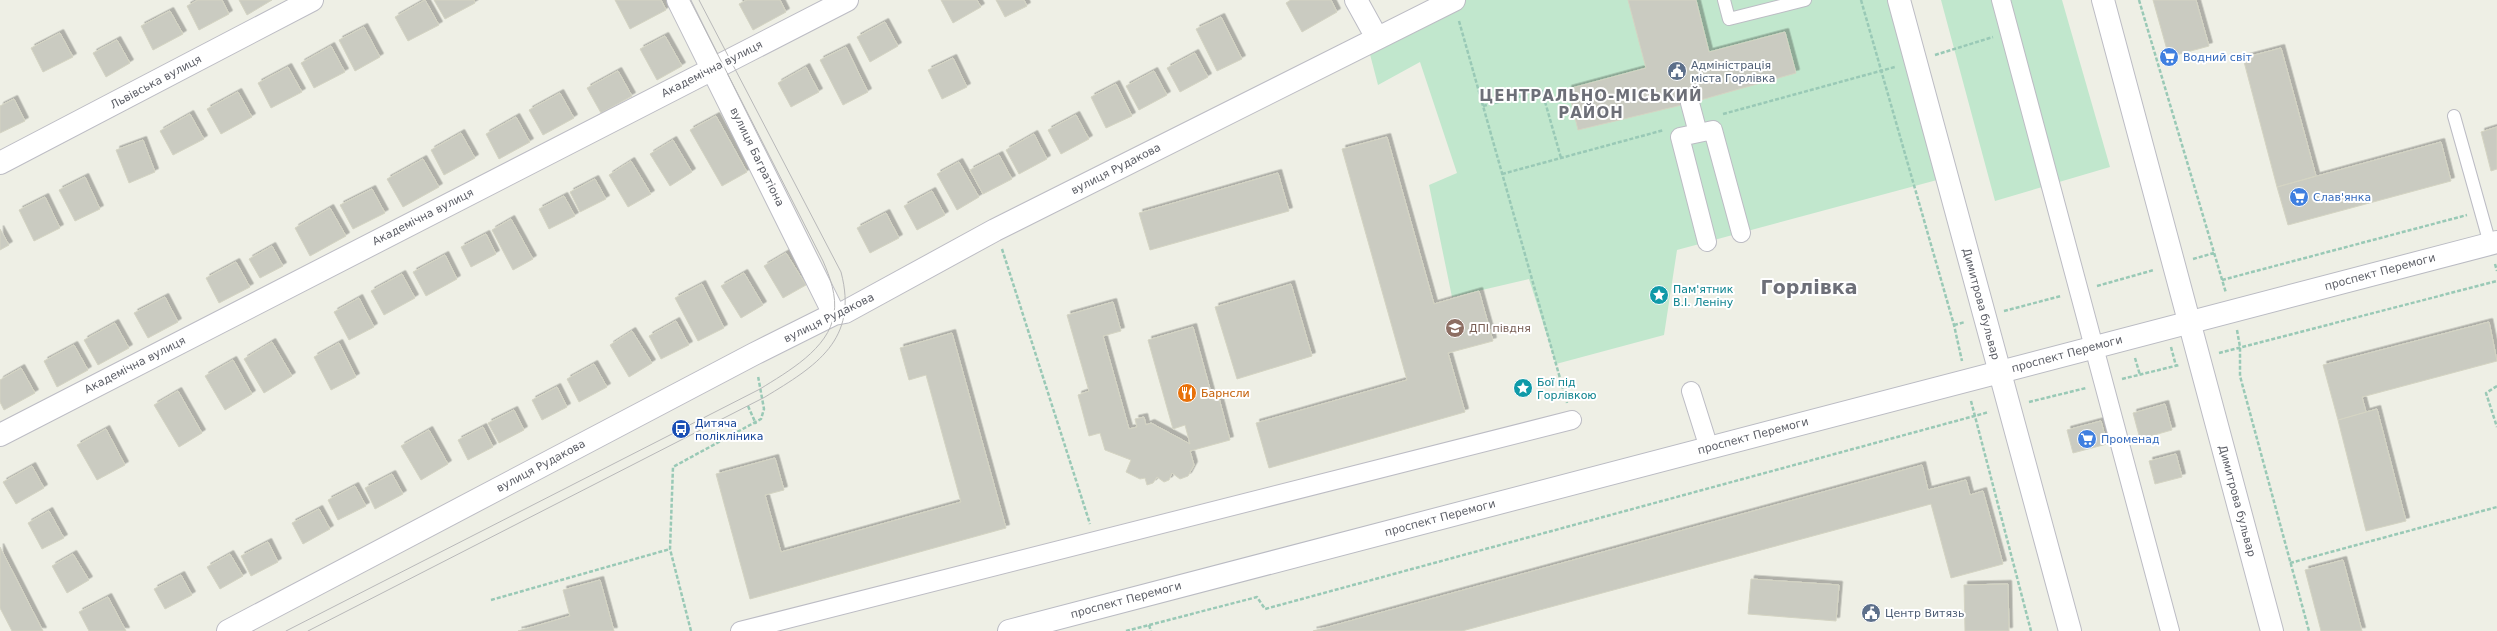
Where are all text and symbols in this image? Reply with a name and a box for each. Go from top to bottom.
street label: Академічна вулиця [659,38,765,100]
supermarket icon: Водний світ [2158,46,2180,68]
place label: Водний світ [2183,51,2252,64]
street label: Львівська вулиця [108,52,204,112]
place label: Адміністрація міста Горлівка [1691,59,1775,85]
public building icon: Адміністрація міста Горлівка [1666,60,1688,82]
district label: ЦЕНТРАЛЬНО-МІСЬКИЙ РАЙОН [1479,86,1703,122]
street label: вулиця Багратіона [727,105,787,209]
street label: вулиця Рудакова [1069,141,1163,197]
street label: Академічна вулиця [370,186,476,248]
supermarket icon: Слав'янка [2288,186,2310,208]
place label: Слав'янка [2313,191,2371,204]
street label: Димитрова бульвар [1960,247,2002,361]
street label: проспект Перемоги [2323,251,2437,293]
district label: Горлівка [1761,276,1857,298]
place label: Пам'ятник В.І. Леніну [1673,283,1734,309]
place icon: Пам'ятник В.І. Леніну [1648,284,1670,306]
street label: вулиця Рудакова [782,290,876,346]
school or university icon: ДПІ півдня [1444,317,1466,339]
place label: ДПІ півдня [1469,322,1531,335]
street label: проспект Перемоги [2010,333,2124,375]
street label: Академічна вулиця [82,334,188,396]
place label: Бої під Горлівкою [1537,376,1597,402]
place icon: Бої під Горлівкою [1512,377,1534,399]
restaurant icon: Барнсли [1176,382,1198,404]
place label: Барнсли [1201,387,1250,400]
street label: проспект Перемоги [1696,415,1810,457]
place label: Дитяча полікліника [695,417,763,443]
bus stop icon: Дитяча полікліника [670,418,692,440]
supermarket icon: Променад [2076,428,2098,450]
place label: Променад [2101,433,2160,446]
street label: вулиця Рудакова [494,437,588,495]
street label: Димитрова бульвар [2216,444,2258,558]
street label: проспект Перемоги [1383,497,1497,539]
street label: проспект Перемоги [1069,579,1183,621]
public building icon: Центр Витязь [1860,602,1882,624]
place label: Центр Витязь [1885,607,1964,620]

